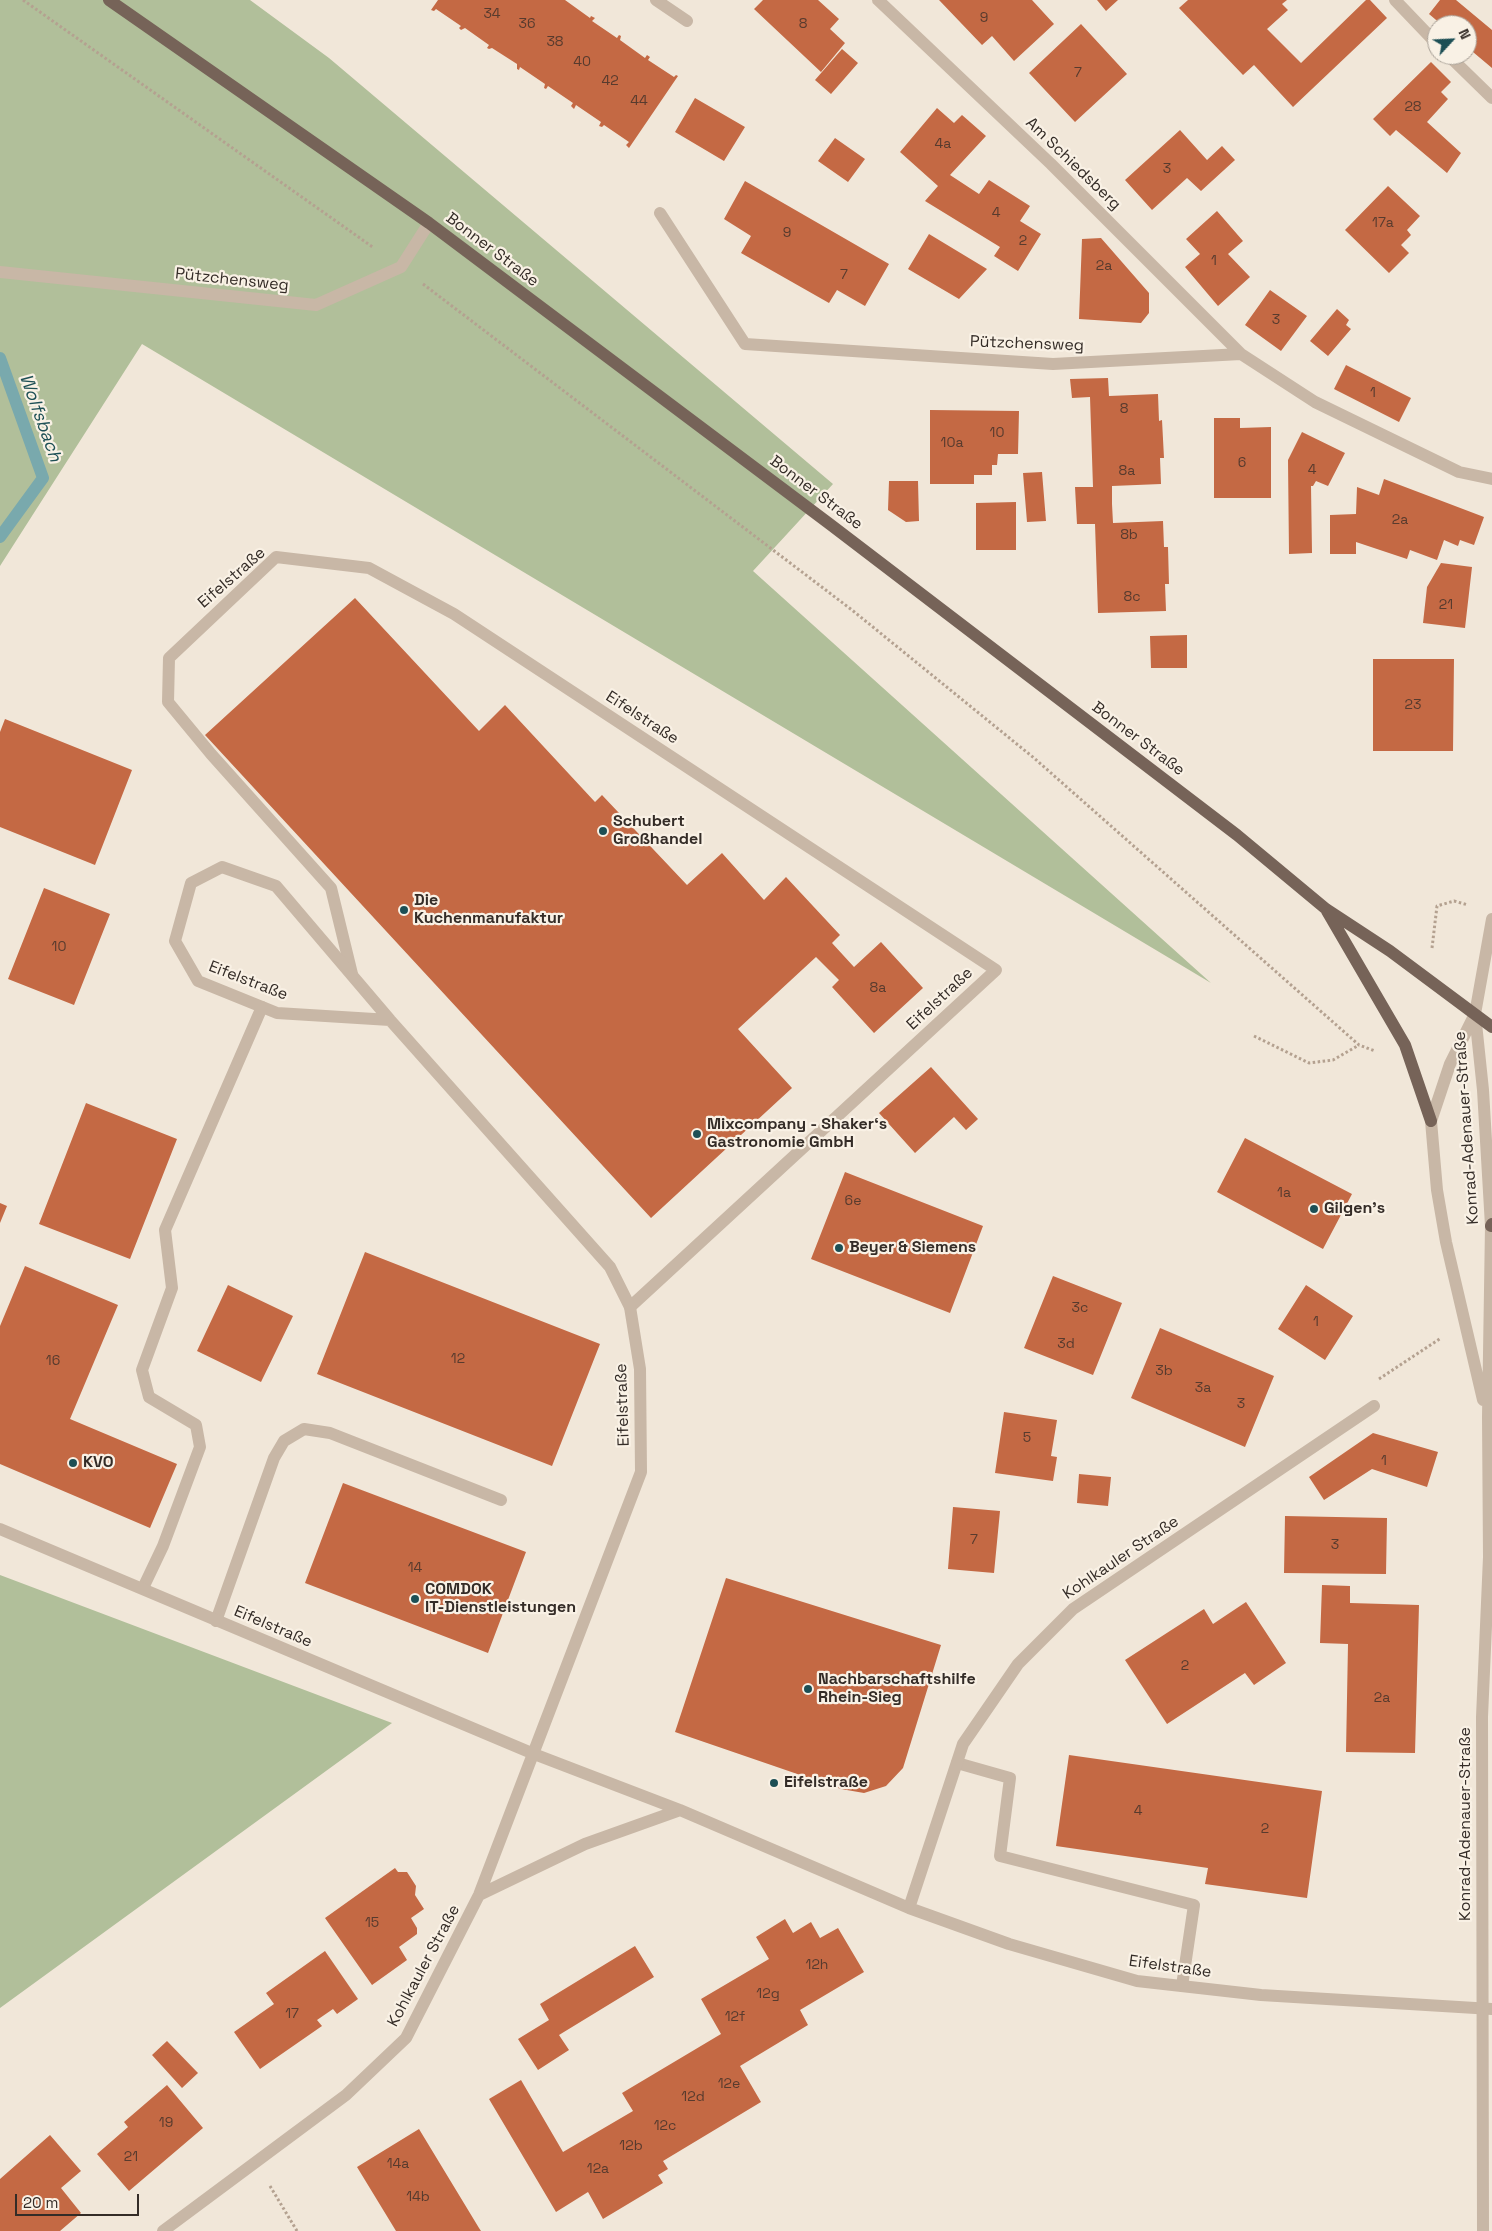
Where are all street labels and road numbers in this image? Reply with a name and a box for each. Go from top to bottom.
street label: Am Schiedsberg [1021,114,1125,214]
street label: Bonner Straße [442,209,542,291]
street label: Pützchensweg [174,264,290,296]
street label: Pützchensweg [970,332,1084,356]
street label: Bonner Straße [766,452,866,534]
street label: Eifelstraße [194,543,270,613]
street label: Eifelstraße [602,687,682,749]
street label: Bonner Straße [1088,698,1188,780]
street label: Eifelstraße [206,957,290,1005]
street label: Eifelstraße [903,964,977,1034]
street label: Konrad-Adenauer-Straße [1451,1031,1483,1225]
street label: Eifelstraße [612,1363,634,1447]
street label: Kohlkauler Straße [1059,1512,1183,1604]
street label: Eifelstraße [231,1602,315,1652]
street label: Konrad-Adenauer-Straße [1456,1727,1476,1921]
street label: Kohlkauler Straße [384,1902,464,2030]
street label: Eifelstraße [1128,1952,1212,1982]

